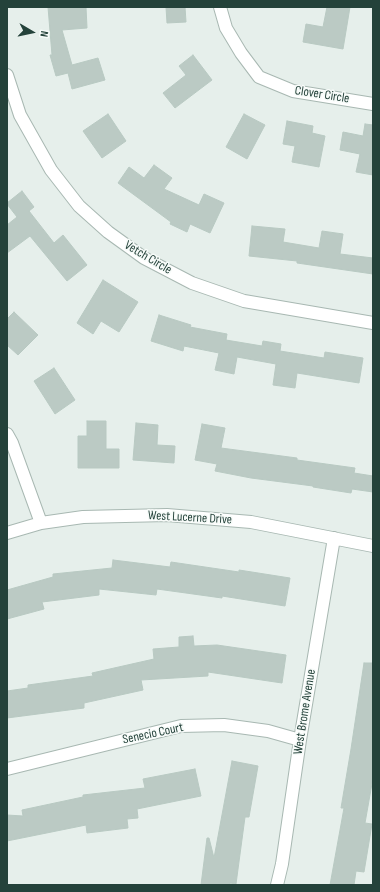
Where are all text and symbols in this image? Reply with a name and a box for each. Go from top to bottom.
north arrow [12,12,52,52]
text: N [37,30,51,38]
street label: Clover Circle [294,83,350,107]
street label: Vetch Circle [122,238,174,278]
street label: West Lucerne Drive [148,508,232,528]
street label: West Brome Avenue [291,668,319,756]
street label: Senecio Court [121,720,185,748]

